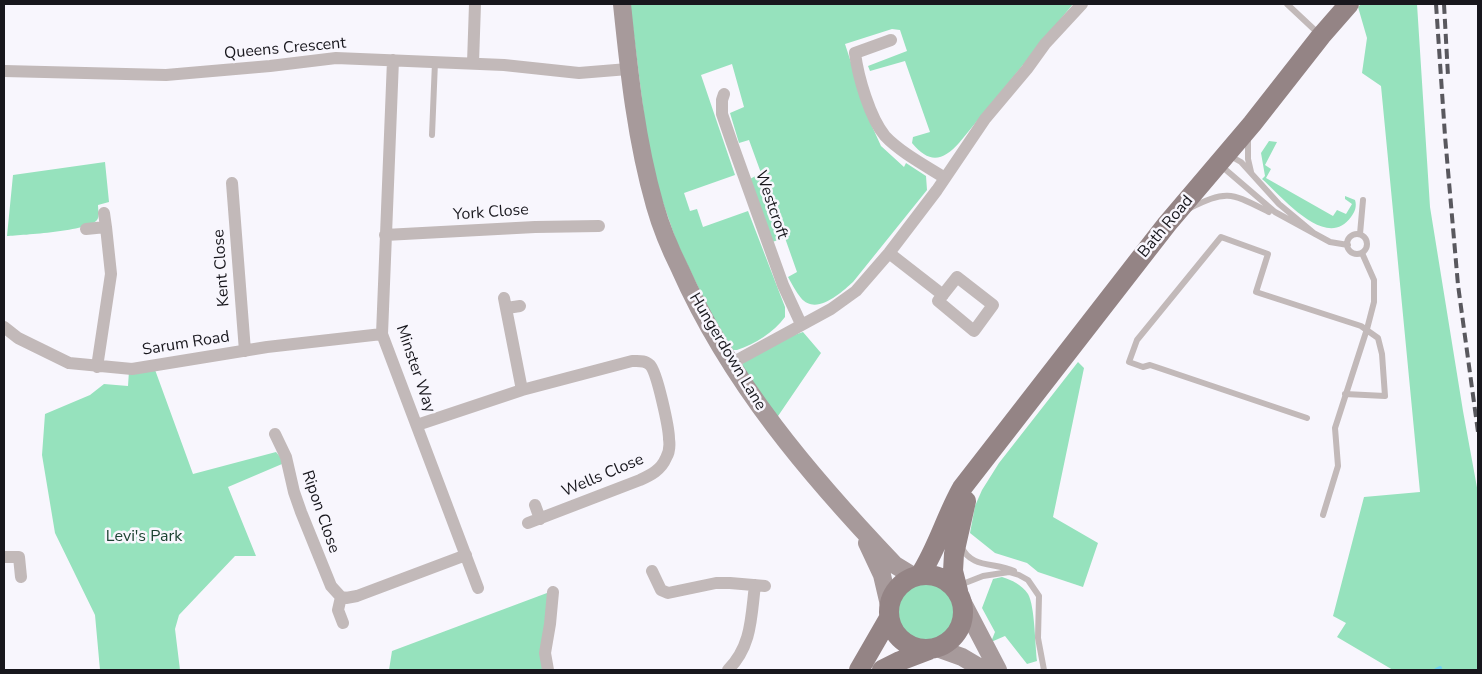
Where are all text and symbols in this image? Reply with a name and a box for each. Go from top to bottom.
street label: Queens Crescent [223,34,347,64]
street label: Westcroft [750,168,792,242]
street label: Bath Road [1134,192,1198,262]
street label: York Close [453,201,529,225]
street label: Kent Close [210,229,234,307]
street label: Hungerdown Lane [684,290,770,414]
street label: Minster Way [391,323,439,415]
street label: Sarum Road [141,328,231,360]
street label: Wells Close [559,450,647,502]
street label: Ripon Close [297,468,343,556]
park label: Levi's Park [106,527,182,547]

